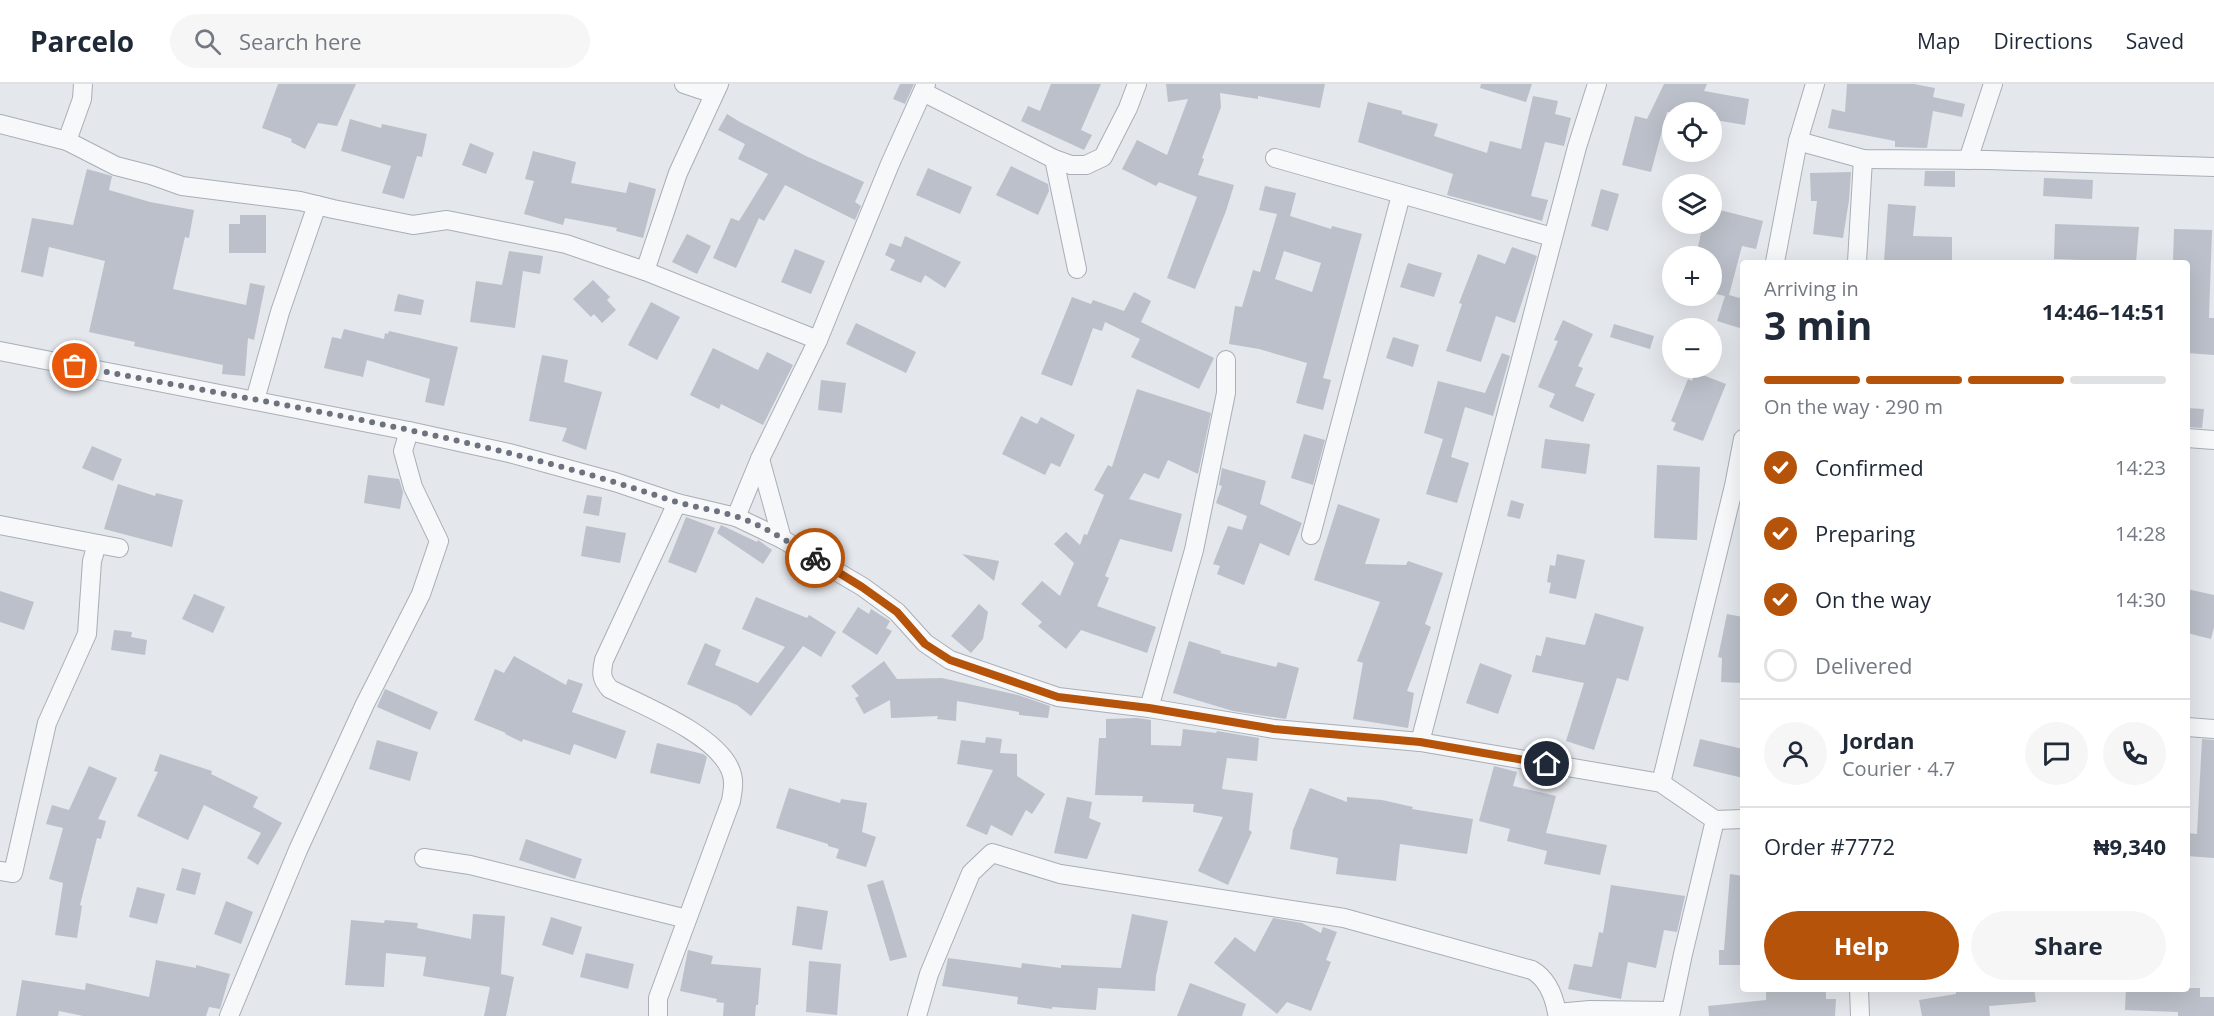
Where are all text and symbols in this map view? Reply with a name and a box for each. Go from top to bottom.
search box [170,14,590,68]
text: Parcelo [30,22,134,60]
icon: search [191,25,224,58]
text: Search here [239,26,362,56]
text: Map [1917,27,1960,55]
text: Directions [1993,27,2093,55]
text: Saved [2126,27,2184,55]
map controls [1662,102,1722,378]
button: locate [1662,102,1722,162]
button: layers [1662,174,1722,234]
button: + [1662,246,1722,306]
text: Arriving in [1764,275,1859,302]
text: 14:46–14:51 [2042,296,2166,326]
text: 3 min [1764,298,1872,351]
button: − [1662,318,1722,378]
pin [49,340,100,391]
icon: bag [58,349,91,382]
text: On the way · 290 m [1764,393,1943,420]
icon: check [1764,451,1797,484]
text: Confirmed [1815,452,1924,482]
text: 14:23 [2115,454,2166,481]
icon: check [1764,517,1797,550]
text: Preparing [1815,518,1915,548]
text: 14:28 [2115,520,2166,547]
courier [785,528,845,588]
icon: bike [799,542,832,575]
icon: check [1764,583,1797,616]
text: On the way [1815,584,1931,614]
text: 14:30 [2115,586,2166,613]
text: Delivered [1815,650,1913,680]
button: person [1764,722,1827,785]
button: chat [2025,722,2088,785]
button: phone [2103,722,2166,785]
text: Jordan [1842,725,1915,755]
pin [1521,738,1572,789]
icon: home [1530,747,1563,780]
text: Courier · 4.7 [1842,755,1955,782]
text: Order #7772 [1764,831,1895,861]
text: ₦9,340 [2094,831,2166,861]
button: Help [1764,911,1959,980]
button: Share [1971,911,2166,980]

